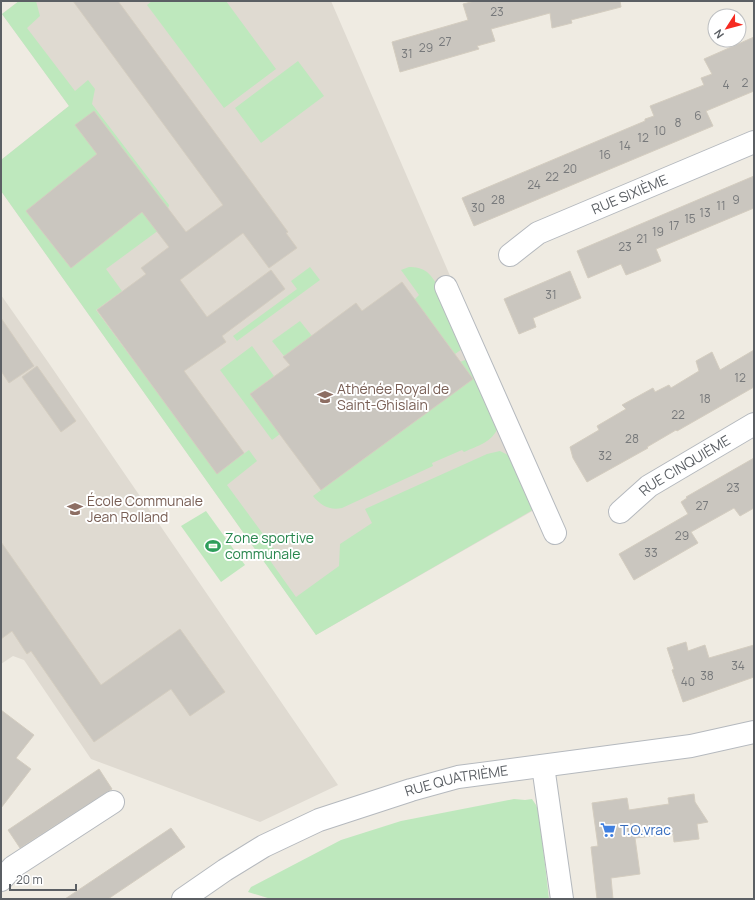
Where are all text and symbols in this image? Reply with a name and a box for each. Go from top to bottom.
house number: 23 [490,3,504,20]
north arrow [707,8,747,48]
text: N [710,26,727,42]
house number: 27 [439,33,451,50]
house number: 29 [419,39,433,56]
house number: 31 [401,45,413,62]
house number: 2 [742,74,749,91]
house number: 4 [722,76,730,93]
house number: 6 [694,107,702,124]
house number: 8 [675,114,682,131]
house number: 10 [654,122,666,139]
house number: 12 [637,129,649,146]
house number: 14 [619,137,631,154]
house number: 16 [599,146,611,163]
house number: 20 [563,160,577,177]
house number: 22 [545,168,559,185]
street label: RUE SIXIÈME [588,169,670,218]
house number: 24 [527,176,541,193]
house number: 28 [491,191,505,208]
house number: 9 [732,191,740,208]
house number: 11 [716,197,726,214]
house number: 30 [471,199,485,216]
house number: 13 [699,204,711,221]
house number: 15 [684,210,696,227]
house number: 17 [669,217,679,234]
house number: 19 [652,223,664,240]
house number: 21 [636,230,648,247]
house number: 23 [618,238,632,255]
house number: 31 [545,286,557,303]
house number: 12 [734,369,746,386]
place label: Athénée Royal de Saint-Ghislain [337,379,449,414]
school or university icon: Athénée Royal de Saint-Ghislain [316,388,334,406]
house number: 18 [699,390,711,407]
house number: 22 [671,406,685,423]
house number: 28 [625,430,639,447]
street label: RUE CINQUIÈME [634,430,733,500]
house number: 32 [598,447,612,464]
house number: 23 [726,479,740,496]
place label: École Communale Jean Rolland [87,491,203,526]
house number: 27 [696,497,708,514]
school or university icon: École Communale Jean Rolland [66,500,84,518]
house number: 29 [675,527,689,544]
place label: Zone sportive communale [225,528,314,563]
sports icon: Zone sportive communale [204,537,222,555]
house number: 33 [644,544,658,561]
house number: 34 [731,657,745,674]
house number: 38 [700,667,714,684]
house number: 40 [681,673,695,690]
street label: RUE QUATRIÈME [402,760,509,800]
place label: T.O.vrac [620,820,671,839]
supermarket icon: T.O.vrac [599,821,617,839]
scale bar [10,866,76,892]
text: 20 m [16,871,43,888]

